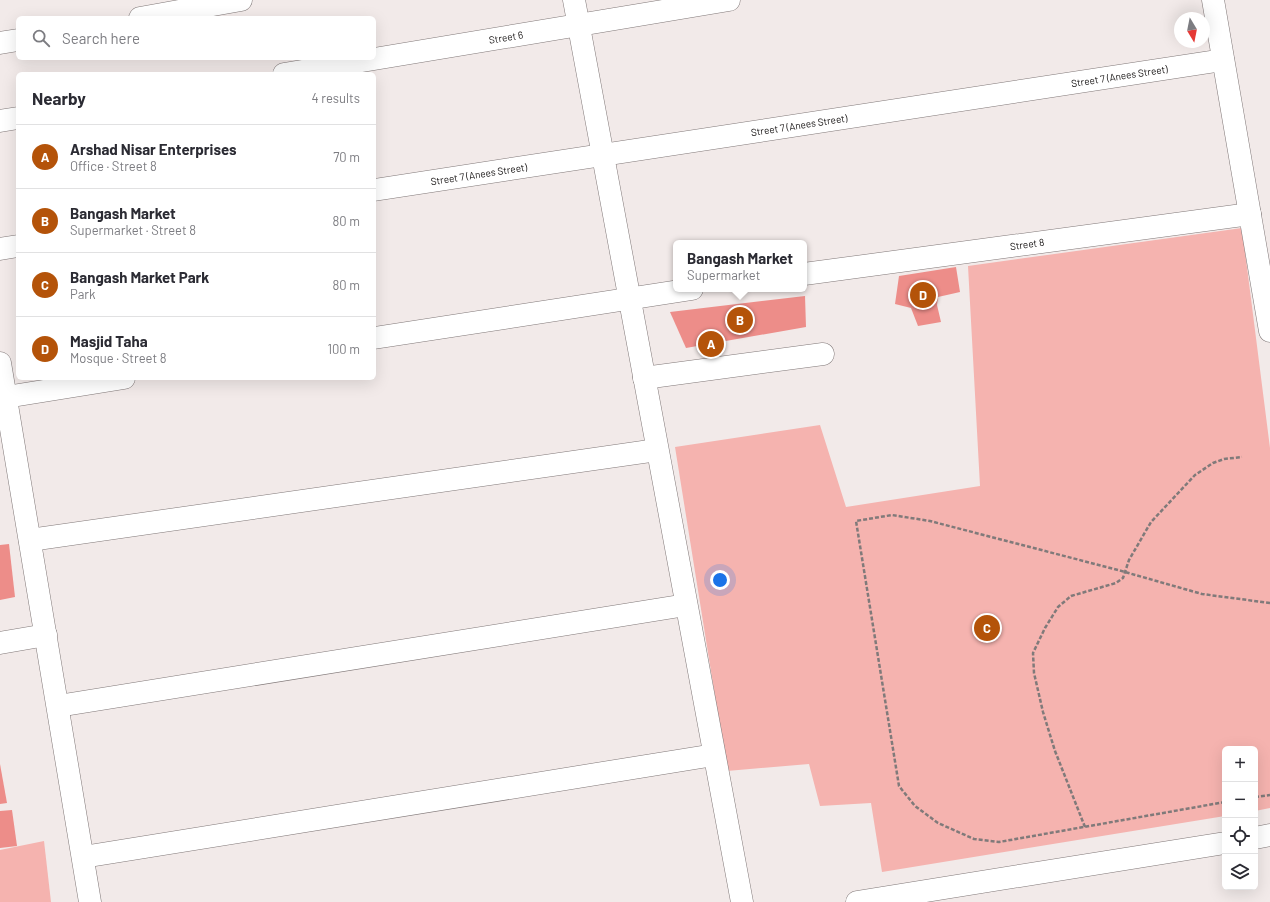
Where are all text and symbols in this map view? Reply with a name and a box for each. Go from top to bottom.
north arrow [1174,12,1210,48]
search box [16,16,376,60]
icon: search [30,27,52,49]
street label: Street 6 [488,28,524,46]
text: Search here [62,29,140,47]
street label: Street 7 (Anees Street) [1070,63,1169,89]
text: Nearby [32,88,86,108]
text: 4 results [312,90,360,106]
street label: Street 7 (Anees Street) [750,112,848,138]
text: Arshad Nisar Enterprises [70,140,237,158]
text: A [41,149,49,165]
text: 70 m [333,149,360,165]
text: Office · Street 8 [70,158,157,174]
street label: Street 7 (Anees Street) [430,161,528,187]
text: Bangash Market [70,204,176,222]
text: B [41,213,49,229]
text: 80 m [333,213,360,229]
text: Supermarket · Street 8 [70,222,196,238]
street label: Street 8 [1009,236,1045,252]
popup [673,240,807,292]
text: Bangash Market [687,249,793,267]
text: Supermarket [687,267,760,283]
text: Bangash Market Park [70,268,209,286]
text: C [41,277,49,293]
text: 80 m [333,277,360,293]
pin: D [910,280,936,310]
text: Park [70,286,96,302]
pin: B [727,305,753,335]
pin: A [698,329,724,359]
text: Masjid Taha [70,332,148,350]
text: D [41,341,49,357]
text: 100 m [327,341,360,357]
text: Mosque · Street 8 [70,350,167,366]
your location [710,570,730,590]
pin: C [974,613,1000,643]
map controls [1222,746,1258,890]
button: + [1222,746,1258,782]
button: − [1222,782,1258,818]
button: locate [1222,818,1258,854]
button: layers [1222,854,1258,890]

